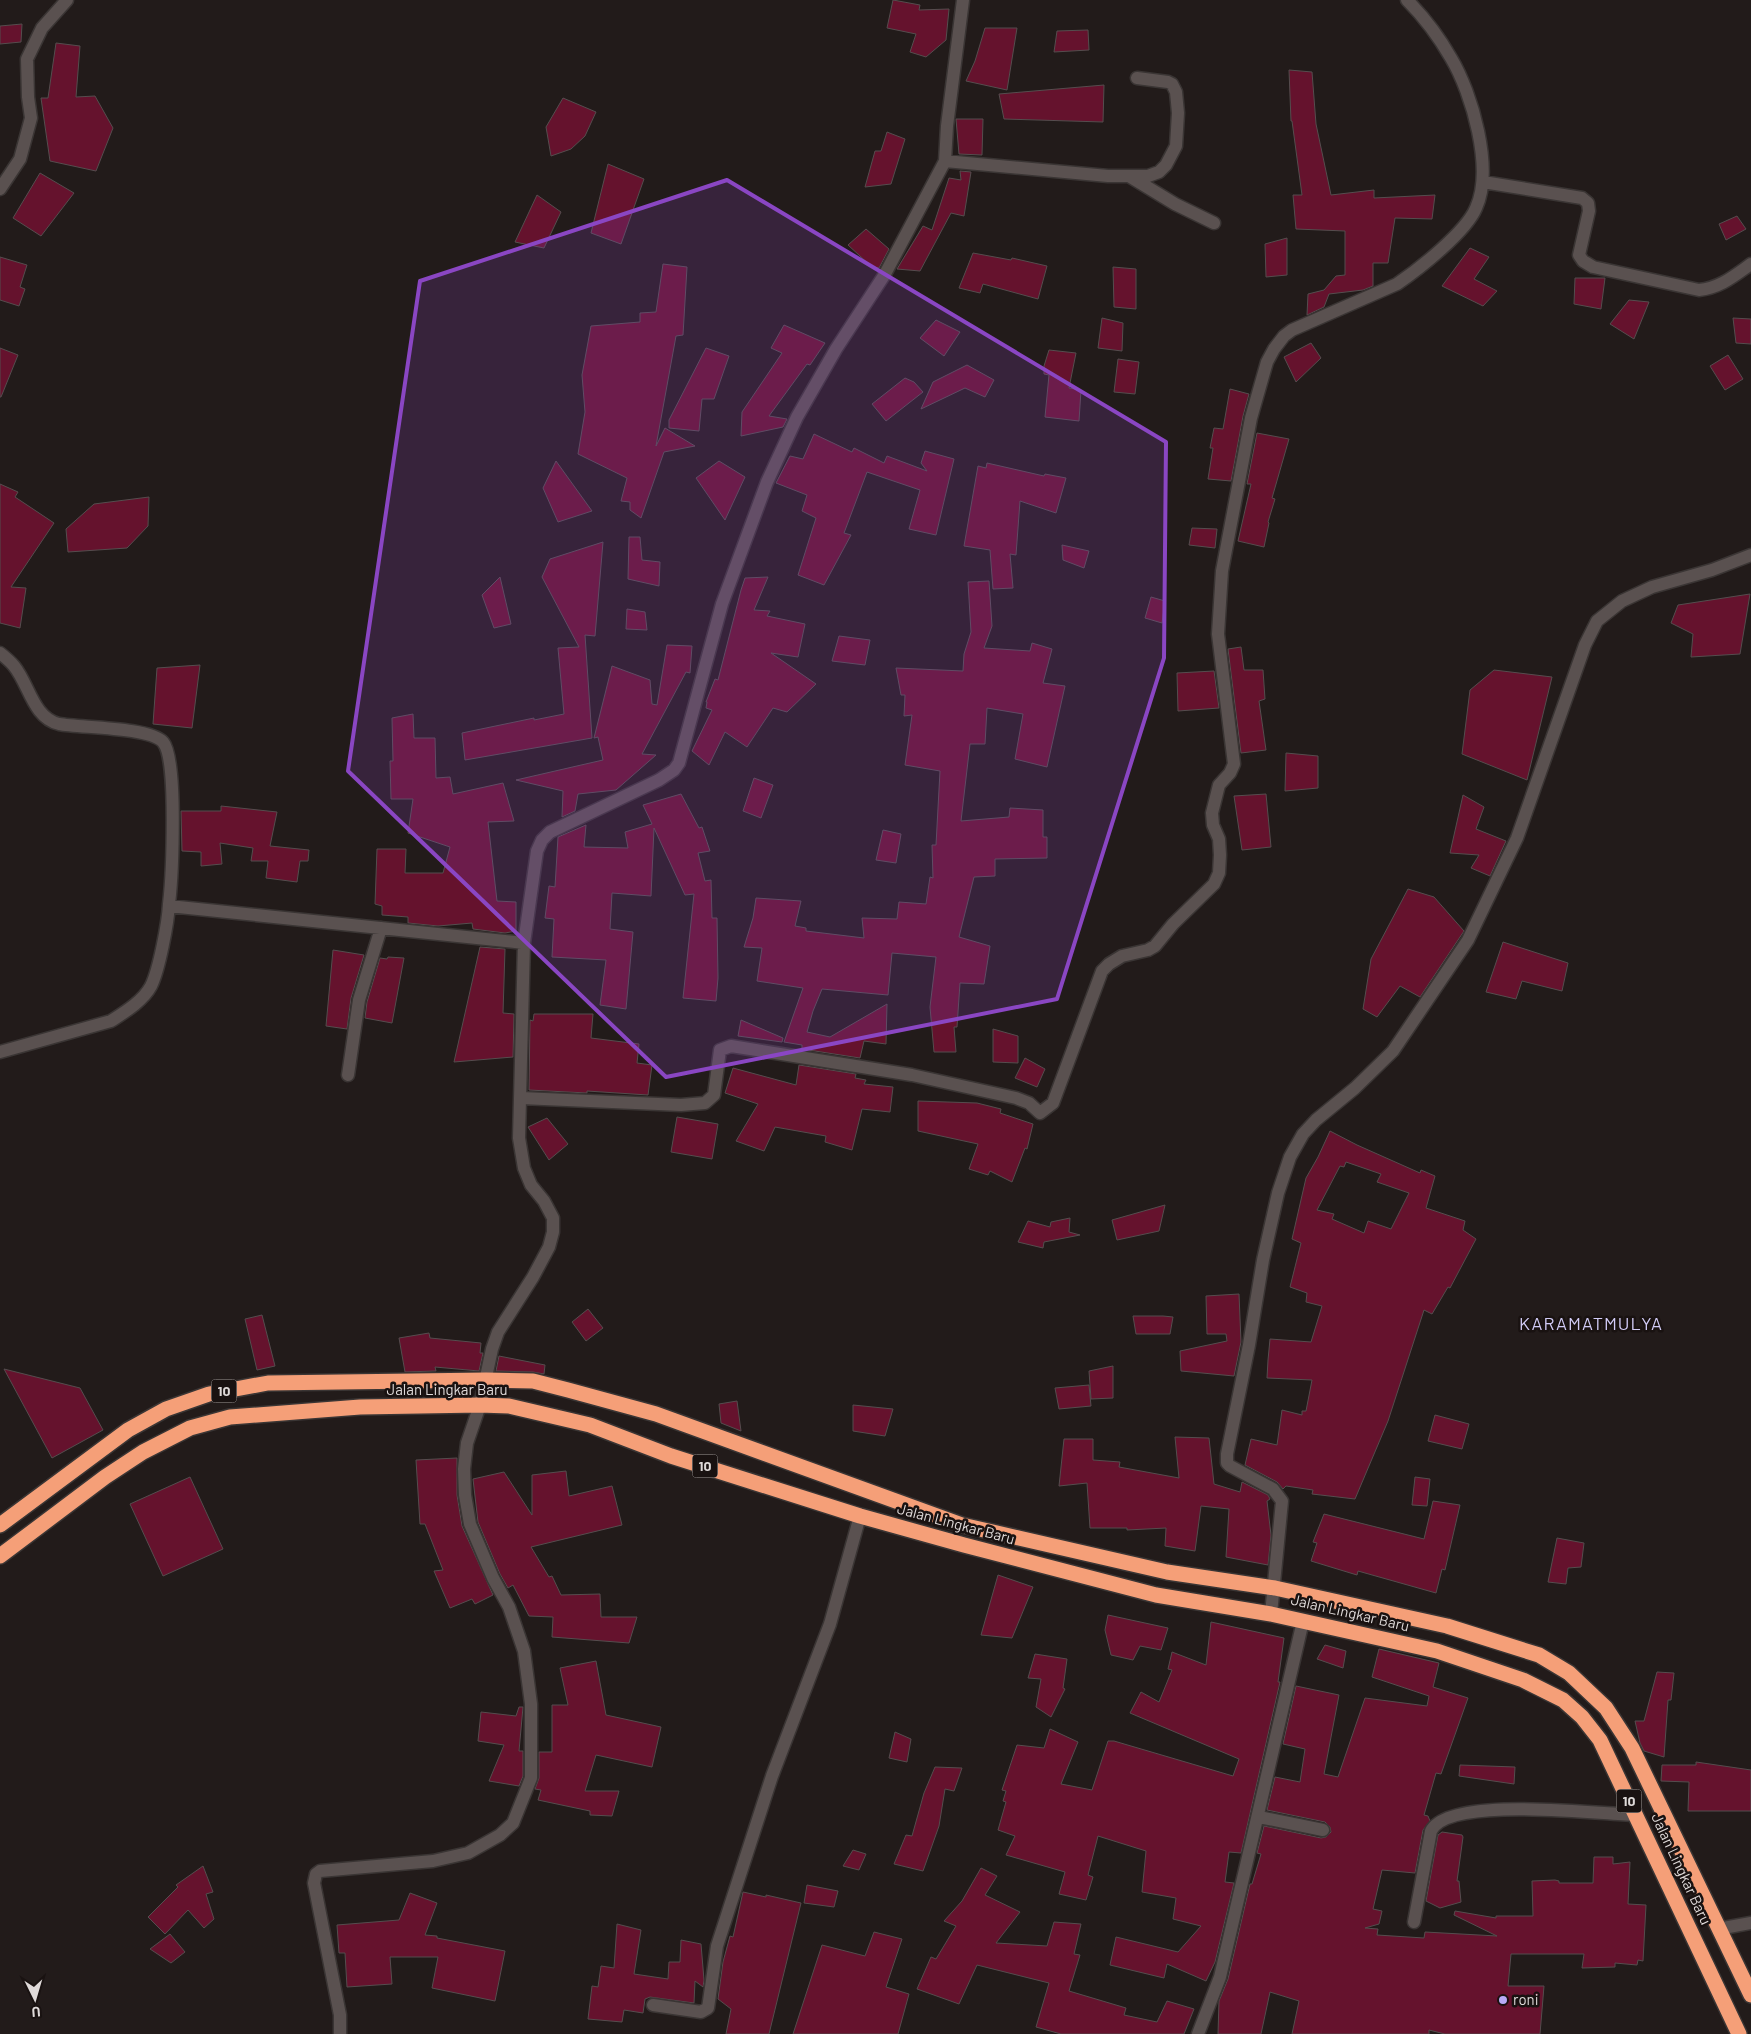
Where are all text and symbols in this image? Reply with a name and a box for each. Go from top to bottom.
district label: KARAMATMULYA [1519,1312,1663,1334]
road number: 10 [212,1380,236,1402]
street label: Jalan Lingkar Baru [387,1380,507,1398]
road number: 10 [692,1454,718,1478]
street label: Jalan Lingkar Baru [896,1499,1017,1547]
street label: Jalan Lingkar Baru [1289,1590,1411,1634]
road number: 10 [1616,1790,1642,1812]
street label: Jalan Lingkar Baru [1648,1810,1716,1927]
north arrow [10,1974,60,2024]
place label: roni [1513,1990,1538,2008]
marker: roni [1497,1994,1509,2006]
text: U [31,2004,41,2021]

